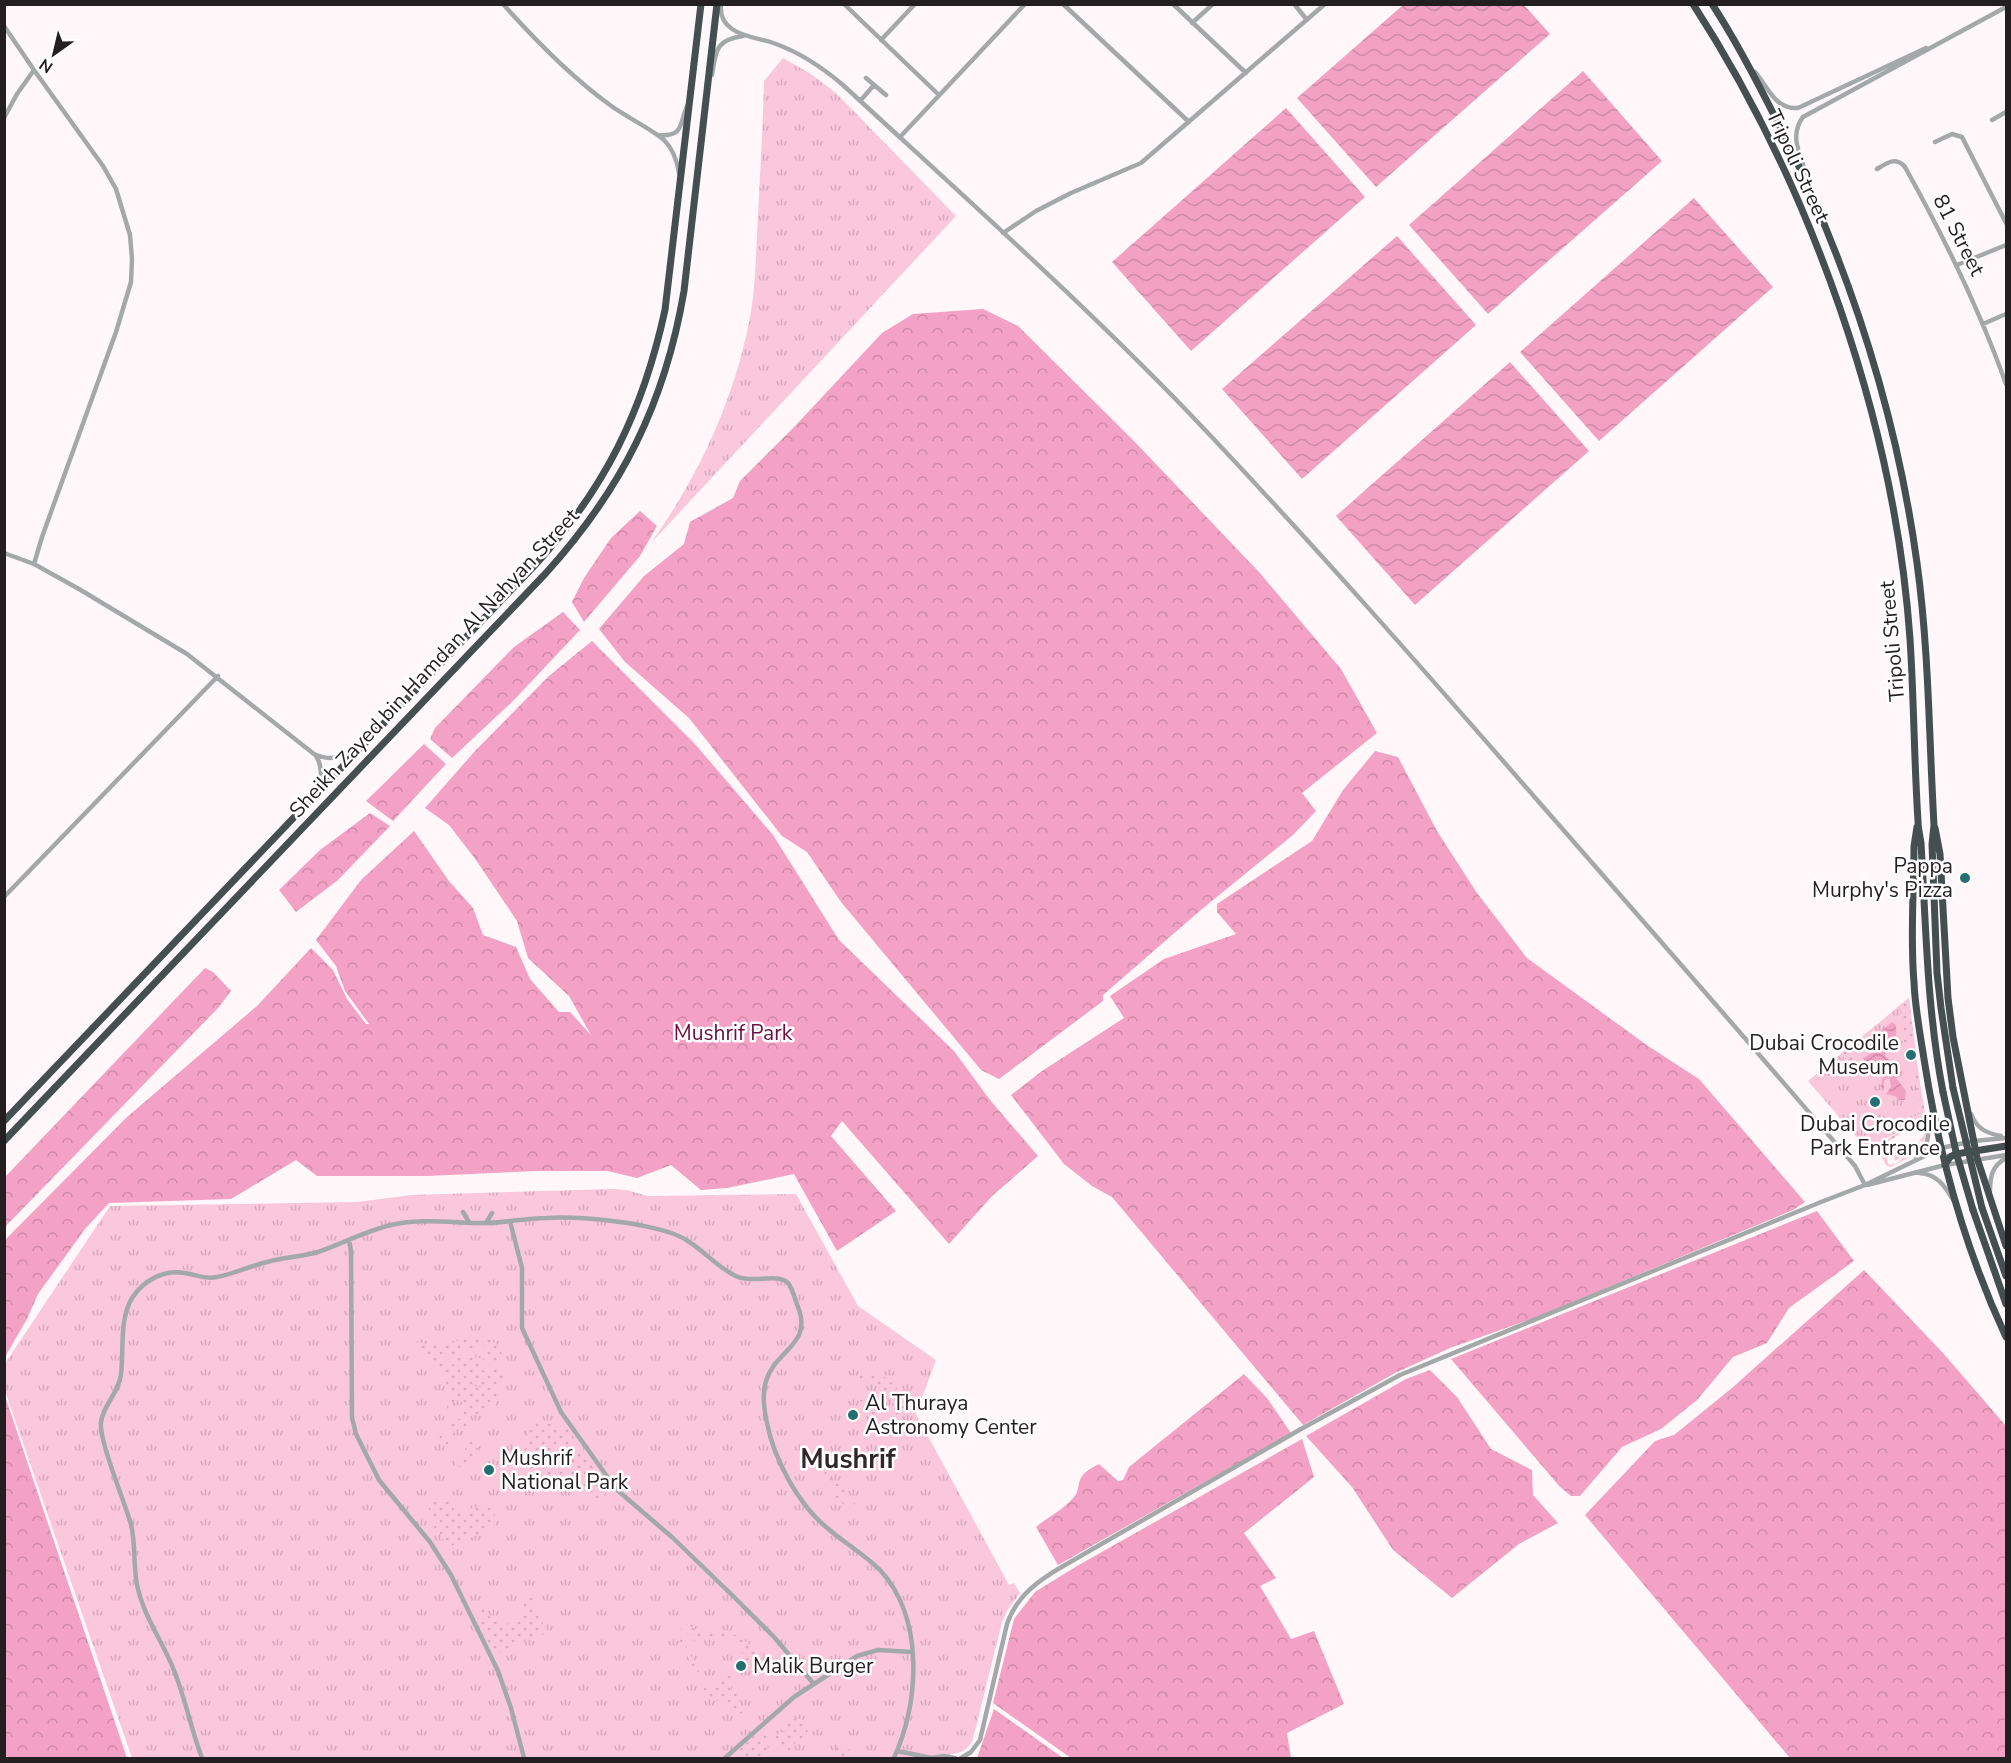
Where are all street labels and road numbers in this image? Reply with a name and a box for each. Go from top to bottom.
street label: Tripoli Street [1760,105,1837,227]
street label: 81 Street [1927,189,1992,281]
street label: Sheikh Zayed bin Hamdan Al Nahyan Street [283,502,586,824]
street label: Tripoli Street [1873,579,1911,703]

